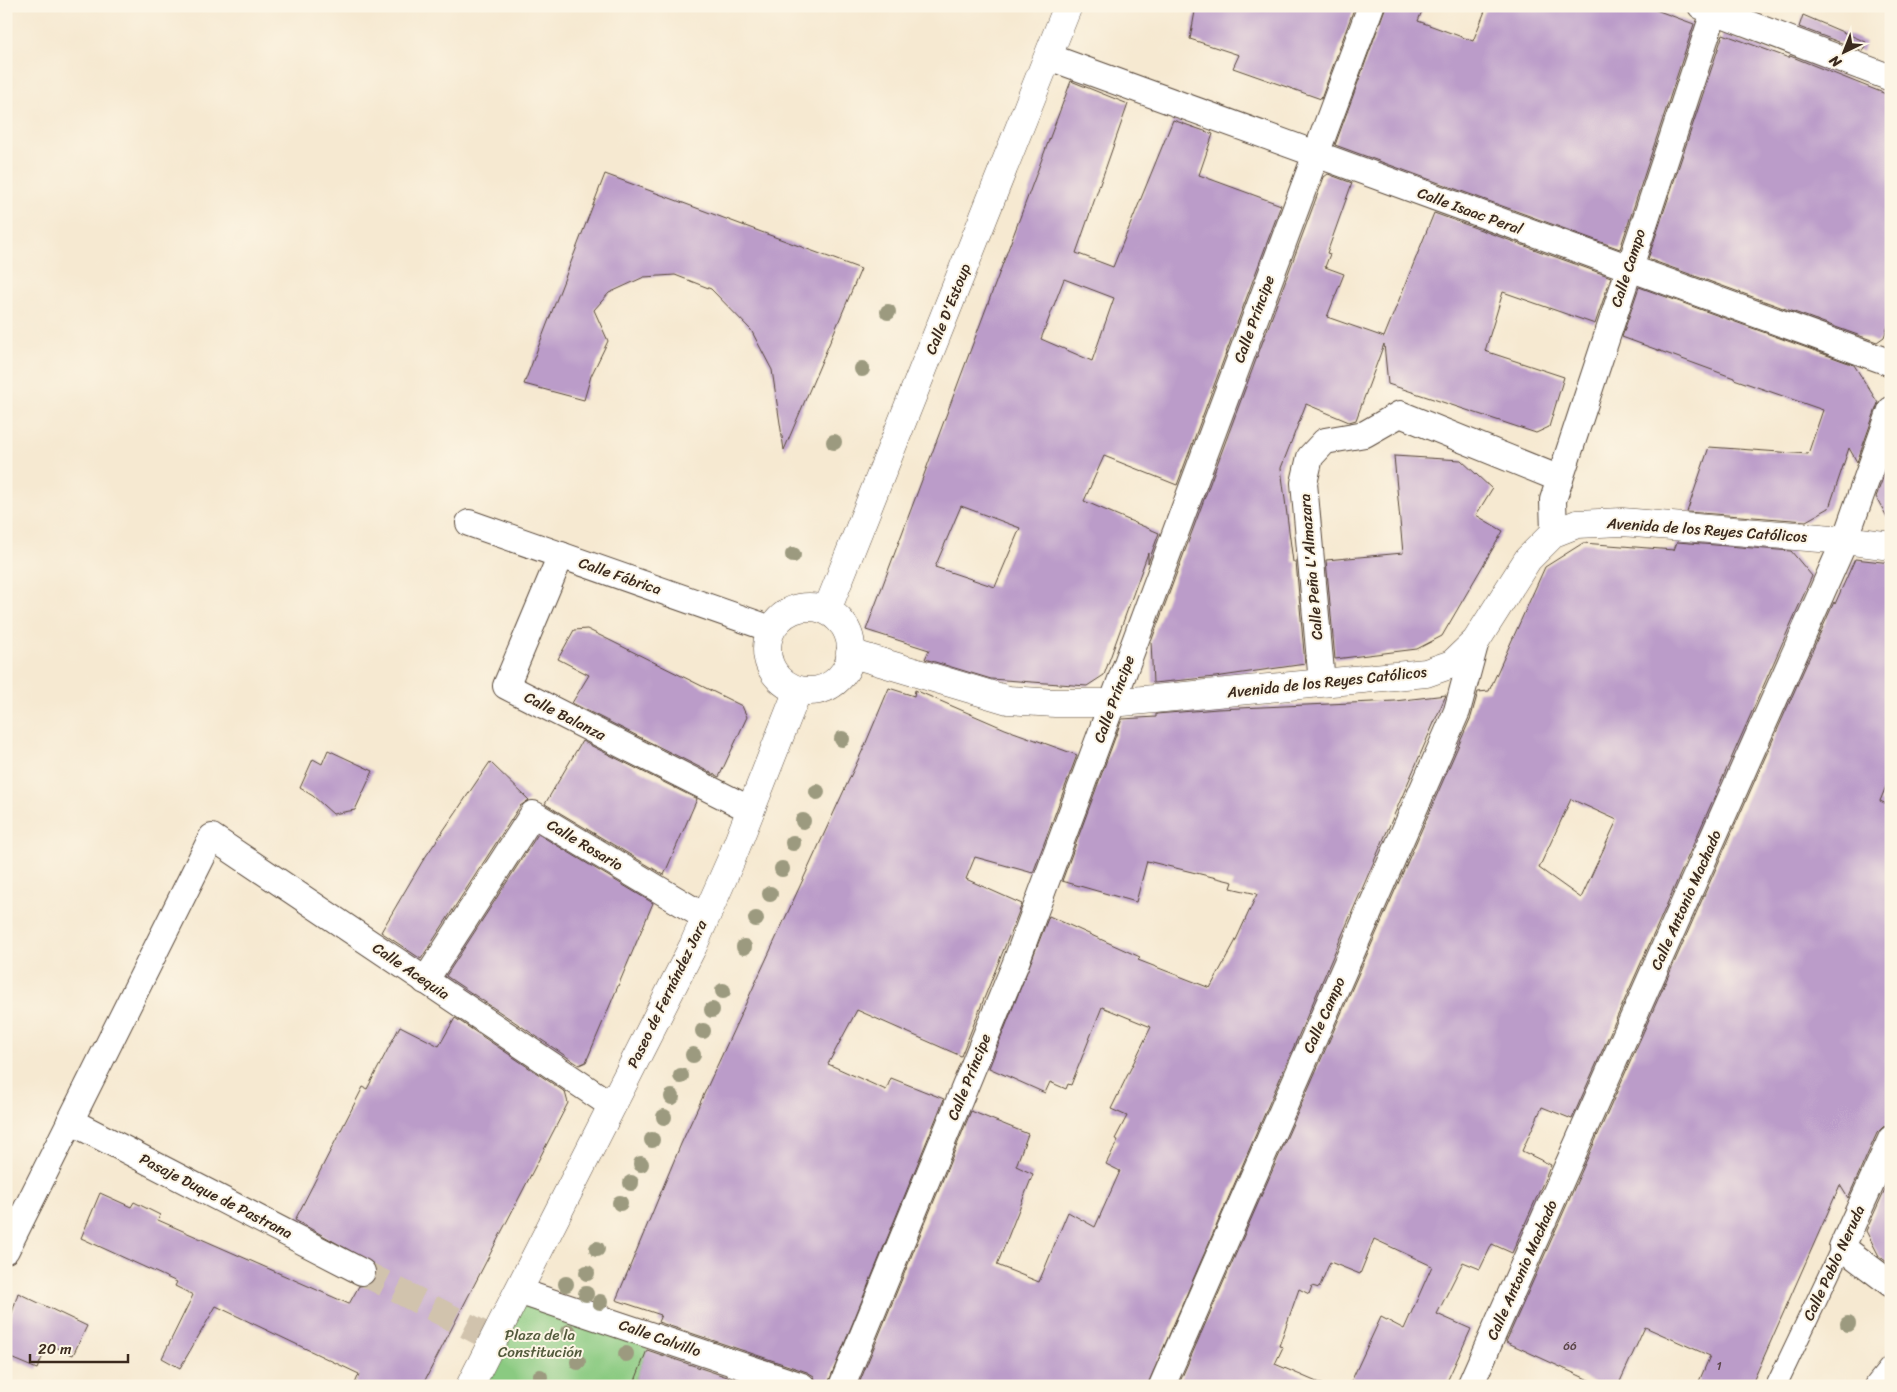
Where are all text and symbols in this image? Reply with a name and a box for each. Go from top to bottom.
north arrow [1820,28,1870,78]
text: N [1823,48,1848,74]
street label: Calle Isaac Peral [1414,180,1527,242]
street label: Calle Campo [1603,225,1653,311]
street label: Calle D'Estoup [918,259,978,358]
street label: Calle Príncipe [1226,271,1282,366]
street label: Calle Peña L'Almazara [1292,492,1330,641]
street label: Avenida de los Reyes Católicos [1605,510,1809,550]
street label: Calle Fábrica [575,550,665,602]
street label: Calle Príncipe [1086,651,1142,746]
street label: Avenida de los Reyes Católicos [1225,659,1429,706]
street label: Calle Balanza [520,684,611,748]
street label: Calle Rosario [542,812,629,878]
street label: Calle Antonio Machado [1643,825,1729,974]
street label: Paseo de Fernández Jara [620,915,714,1073]
street label: Calle Acequia [367,935,455,1007]
street label: Calle Campo [1296,972,1353,1057]
street label: Calle Príncipe [940,1029,998,1124]
street label: Pasaje Duque de Pastrana [135,1146,298,1246]
street label: Calle Antonio Machado [1479,1195,1565,1344]
street label: Calle Pablo Neruda [1796,1200,1872,1325]
street label: Calle Calvillo [615,1312,705,1364]
park label: Plaza de la Constitución [498,1322,582,1365]
scale bar [30,1332,128,1364]
house number: 66 [1563,1335,1577,1357]
text: 20 m [38,1336,72,1362]
house number: 1 [1716,1355,1722,1377]

